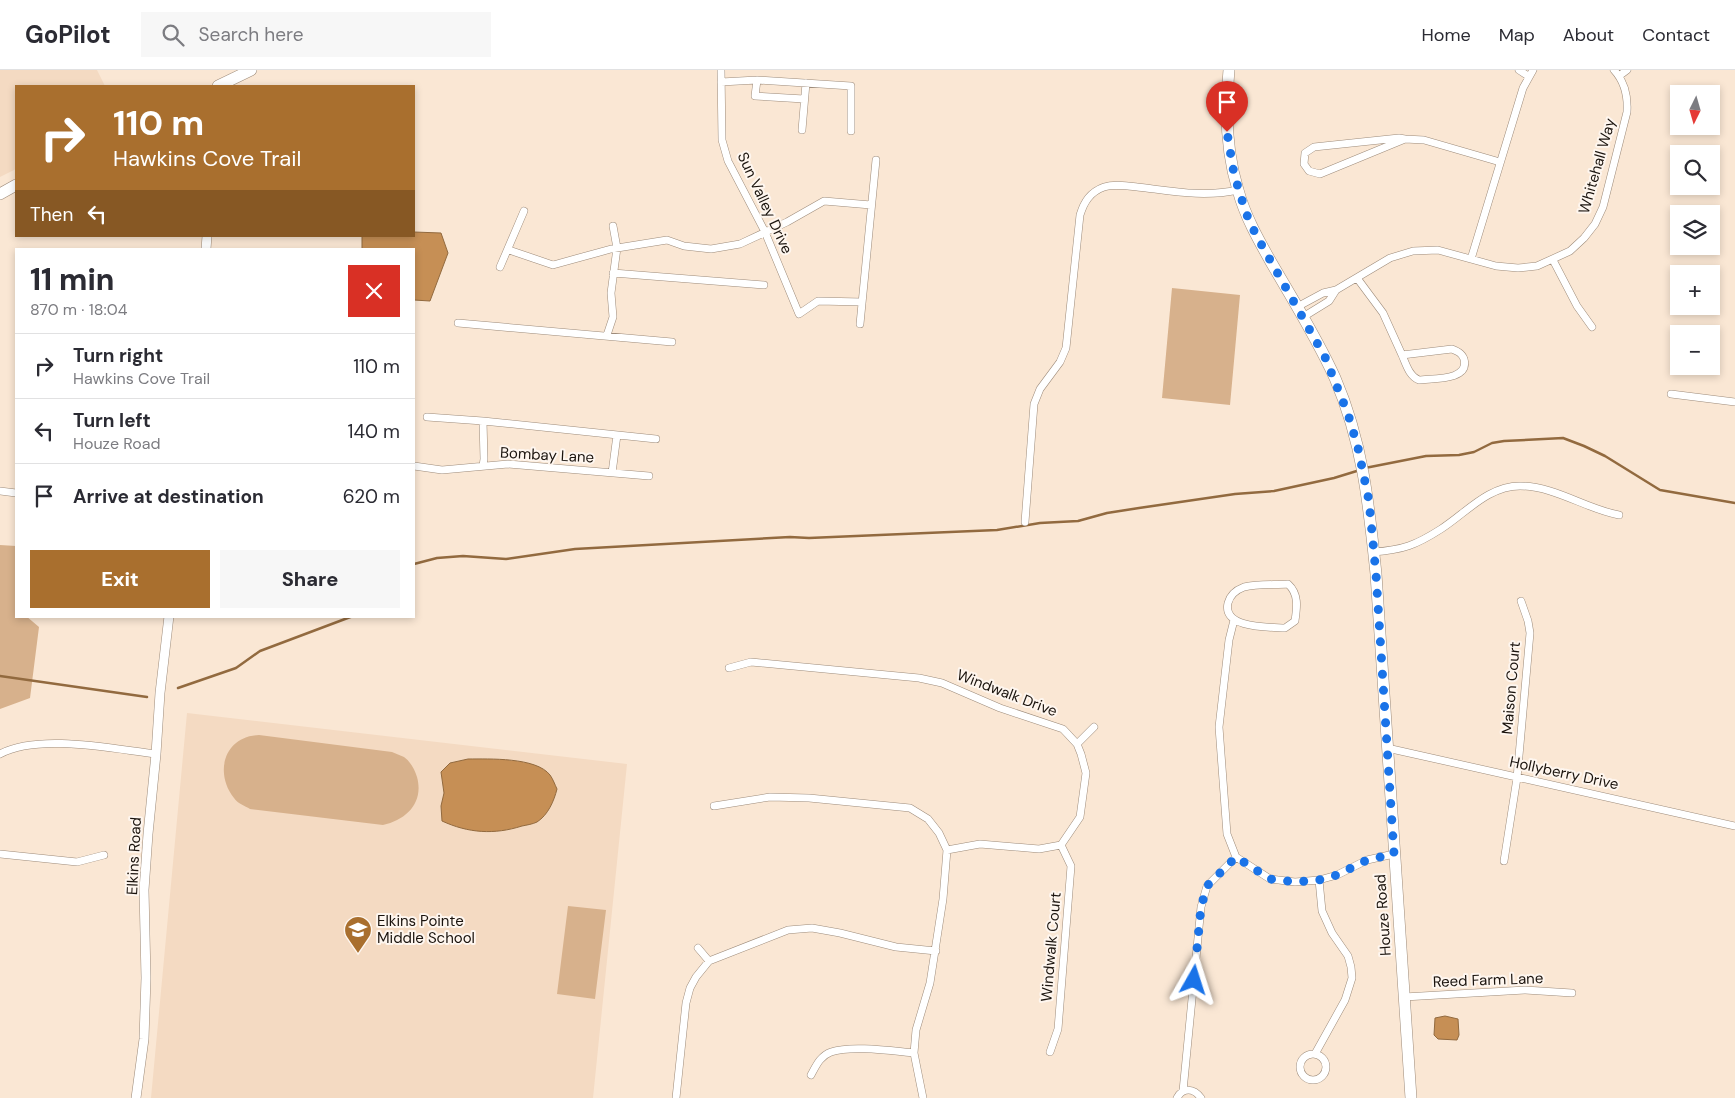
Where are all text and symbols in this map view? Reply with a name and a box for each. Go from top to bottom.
search box [141,12,491,57]
text: GoPilot [25,19,111,50]
icon: search [159,21,187,49]
text: Search here [199,22,303,47]
text: Home [1421,23,1471,47]
text: Map [1499,23,1535,47]
text: About [1563,23,1614,47]
text: Contact [1642,23,1710,47]
pin [1206,81,1248,132]
north arrow [1670,85,1720,135]
map controls [1670,85,1720,375]
icon: arrive [1213,88,1241,116]
text: 110 m [113,100,204,146]
icon: right [30,105,95,170]
street label: Whitehall Way [1574,115,1620,216]
text: Hawkins Cove Trail [113,144,301,173]
button: search [1670,145,1720,195]
street label: Sun Valley Drive [733,149,797,257]
icon: left [83,200,111,228]
text: Then [30,202,73,227]
button: layers [1670,205,1720,255]
text: 11 min [30,260,114,299]
button: close [348,265,400,317]
button: + [1670,265,1720,315]
text: 870 m · 18:04 [30,299,127,320]
button: − [1670,325,1720,375]
text: Turn right [73,343,163,368]
icon: right [30,352,58,380]
text: 110 m [353,354,400,379]
text: Hawkins Cove Trail [73,368,210,389]
text: Turn left [73,408,151,433]
icon: left [30,417,58,445]
text: 140 m [348,419,400,444]
text: Houze Road [73,433,160,454]
street label: Bombay Lane [499,443,595,467]
icon: arrive [30,482,58,510]
text: Arrive at destination [73,484,264,509]
text: 620 m [343,484,400,509]
button: Exit [30,550,210,608]
button: Share [220,550,400,608]
street label: Maison Court [1497,641,1525,735]
street label: Windwalk Drive [954,665,1060,721]
street label: Hollyberry Drive [1508,752,1620,794]
street label: Elkins Road [122,817,146,895]
street label: Houze Road [1370,873,1396,957]
street label: Windwalk Court [1036,891,1066,1003]
place label: Elkins Pointe Middle School [377,911,475,948]
school or university icon: Elkins Pointe Middle School [343,915,373,954]
position arrow [1167,953,1219,1005]
street label: Reed Farm Lane [1432,968,1544,992]

